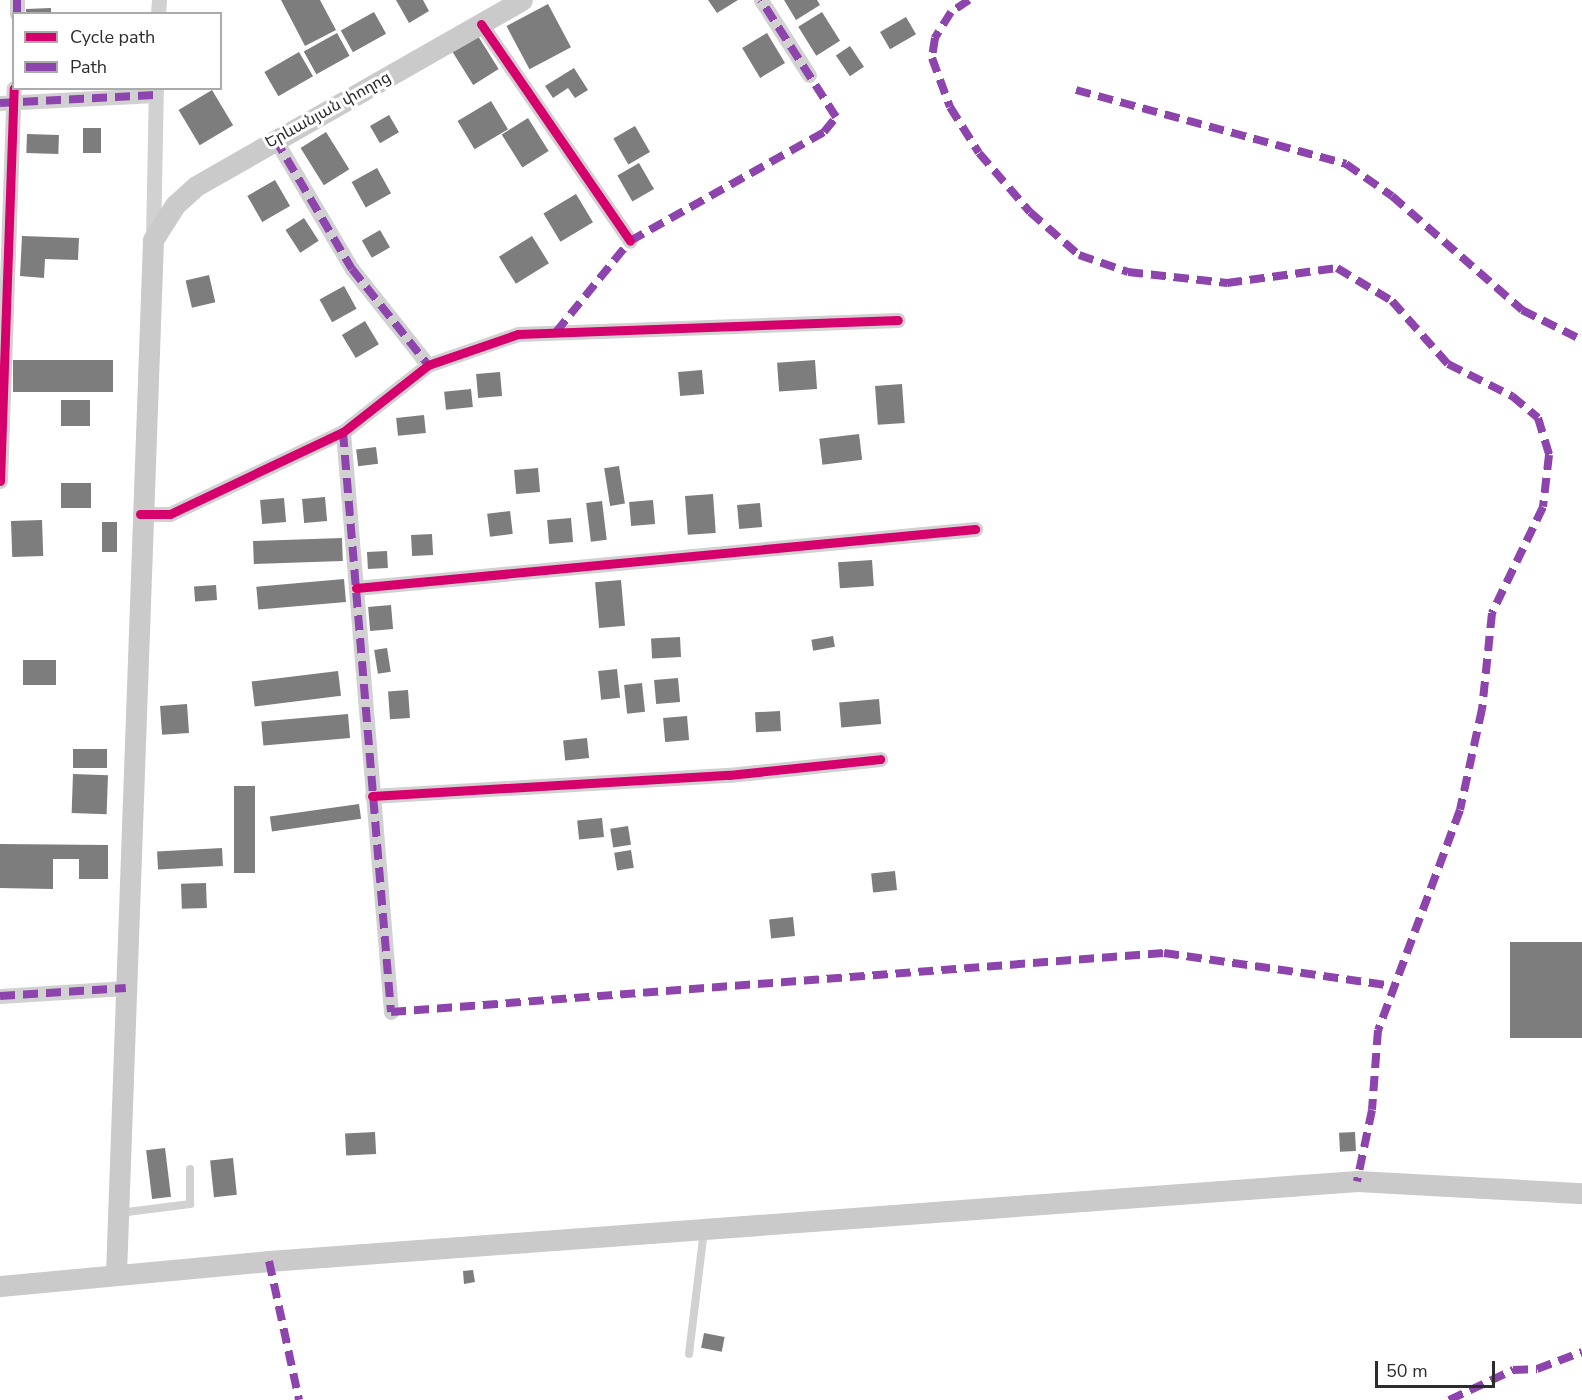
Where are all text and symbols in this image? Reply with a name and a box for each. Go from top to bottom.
legend [12,12,222,90]
text: Cycle path [70,25,155,49]
text: Path [70,55,107,79]
street label: Երևանյան փողոց [262,68,394,152]
scale bar [1378,1349,1498,1387]
text: 50 m [1386,1359,1428,1383]

